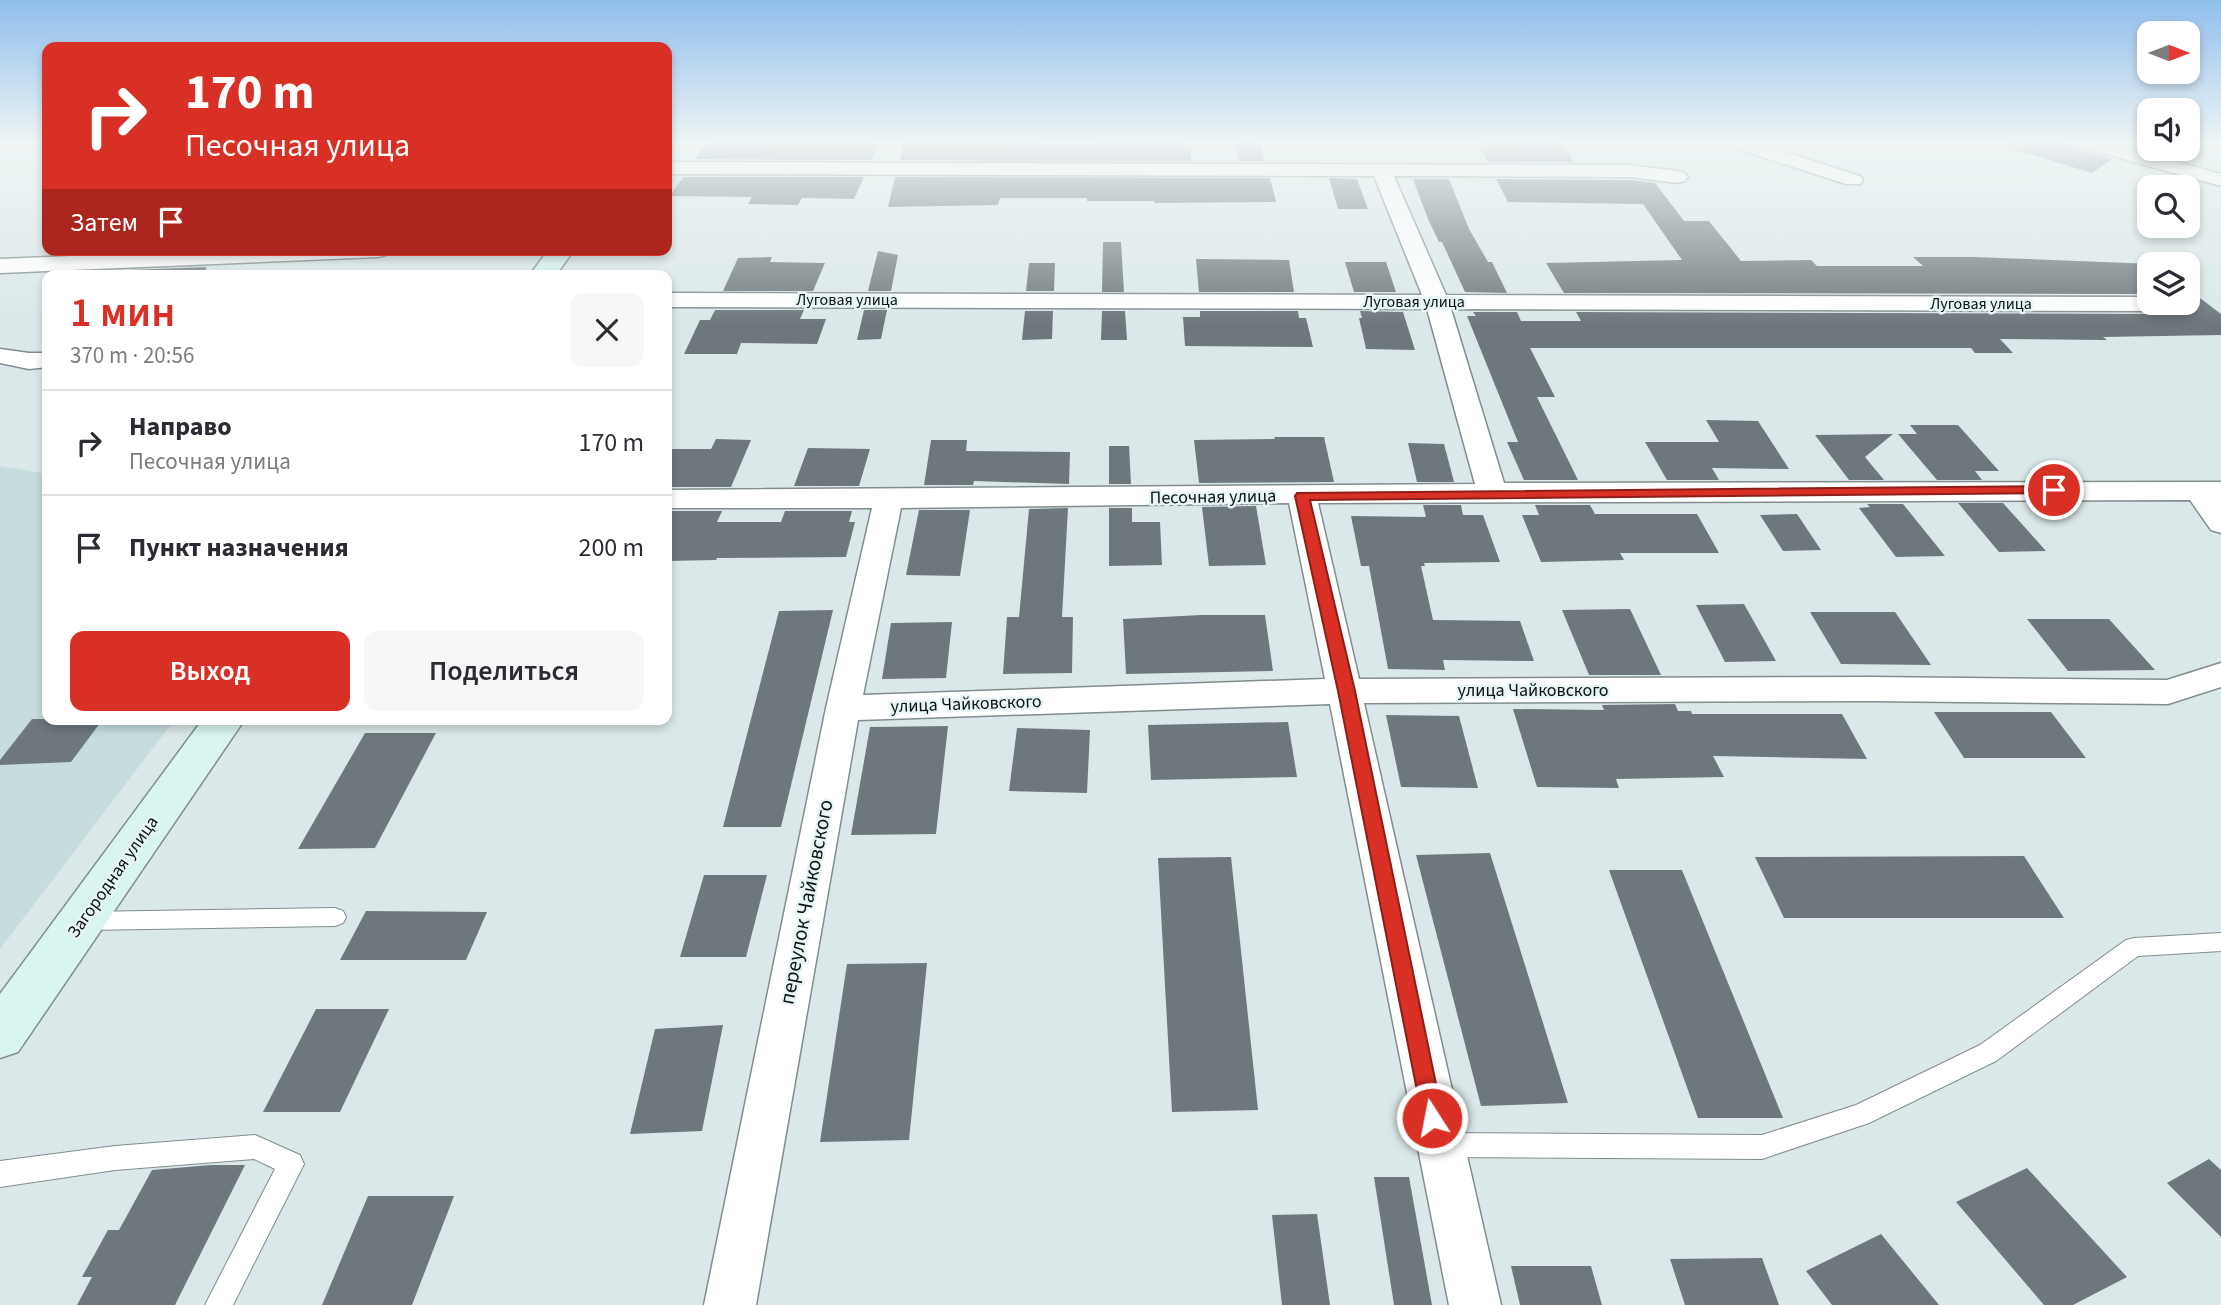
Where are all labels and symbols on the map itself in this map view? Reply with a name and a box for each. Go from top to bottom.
north arrow [2137,21,2200,84]
street label: Луговая улица [796,289,898,311]
street label: Луговая улица [1363,291,1465,313]
street label: Луговая улица [1930,293,2032,315]
pin [2024,460,2084,520]
street label: Песочная улица [1149,483,1277,511]
street label: улица Чайковского [1457,678,1609,703]
street label: улица Чайковского [890,689,1042,719]
street label: переулок Чайковского [771,797,841,1007]
street label: Загородная улица [61,811,165,943]
position arrow [1395,1081,1469,1155]

